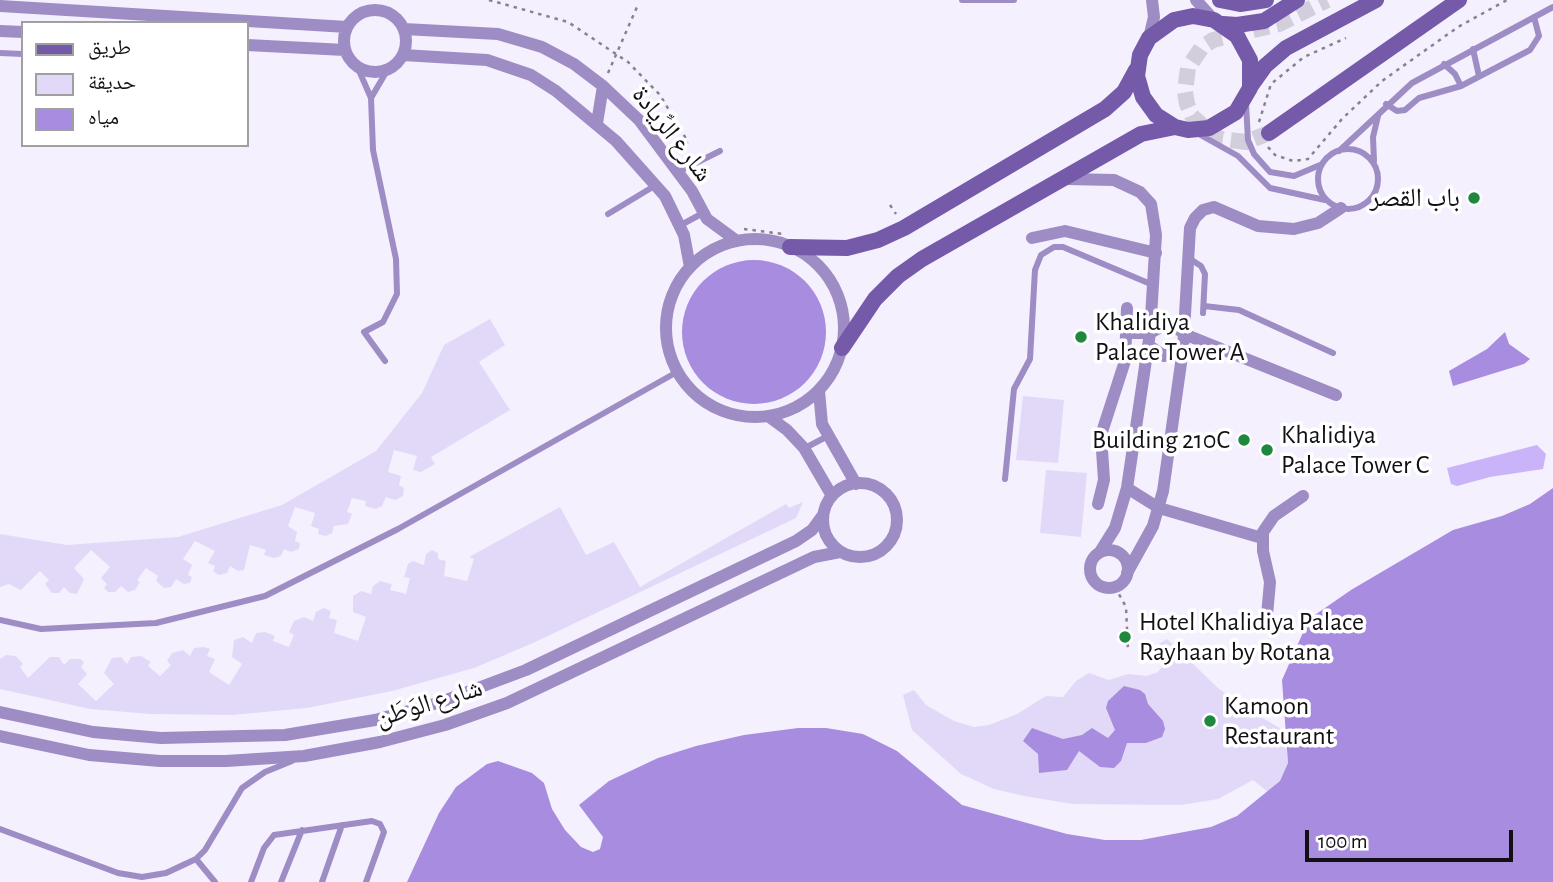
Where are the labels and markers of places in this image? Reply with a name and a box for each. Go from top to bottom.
place label: باب القصر [1369,182,1460,214]
marker: باب القصر [1466,190,1482,206]
place label: Khalidiya Palace Tower A [1095,306,1245,368]
marker: Khalidiya Palace Tower A [1073,329,1089,345]
place label: Khalidiya Palace Tower C [1281,419,1429,480]
place label: Building 210C [1092,424,1230,456]
marker: Building 210C [1236,432,1252,448]
marker: Khalidiya Palace Tower C [1259,442,1275,458]
place label: Hotel Khalidiya Palace Rayhaan by Rotana [1139,606,1364,668]
marker: Hotel Khalidiya Palace Rayhaan by Rotana [1117,629,1133,645]
place label: Kamoon Restaurant [1224,690,1334,752]
marker: Kamoon Restaurant [1202,713,1218,729]

